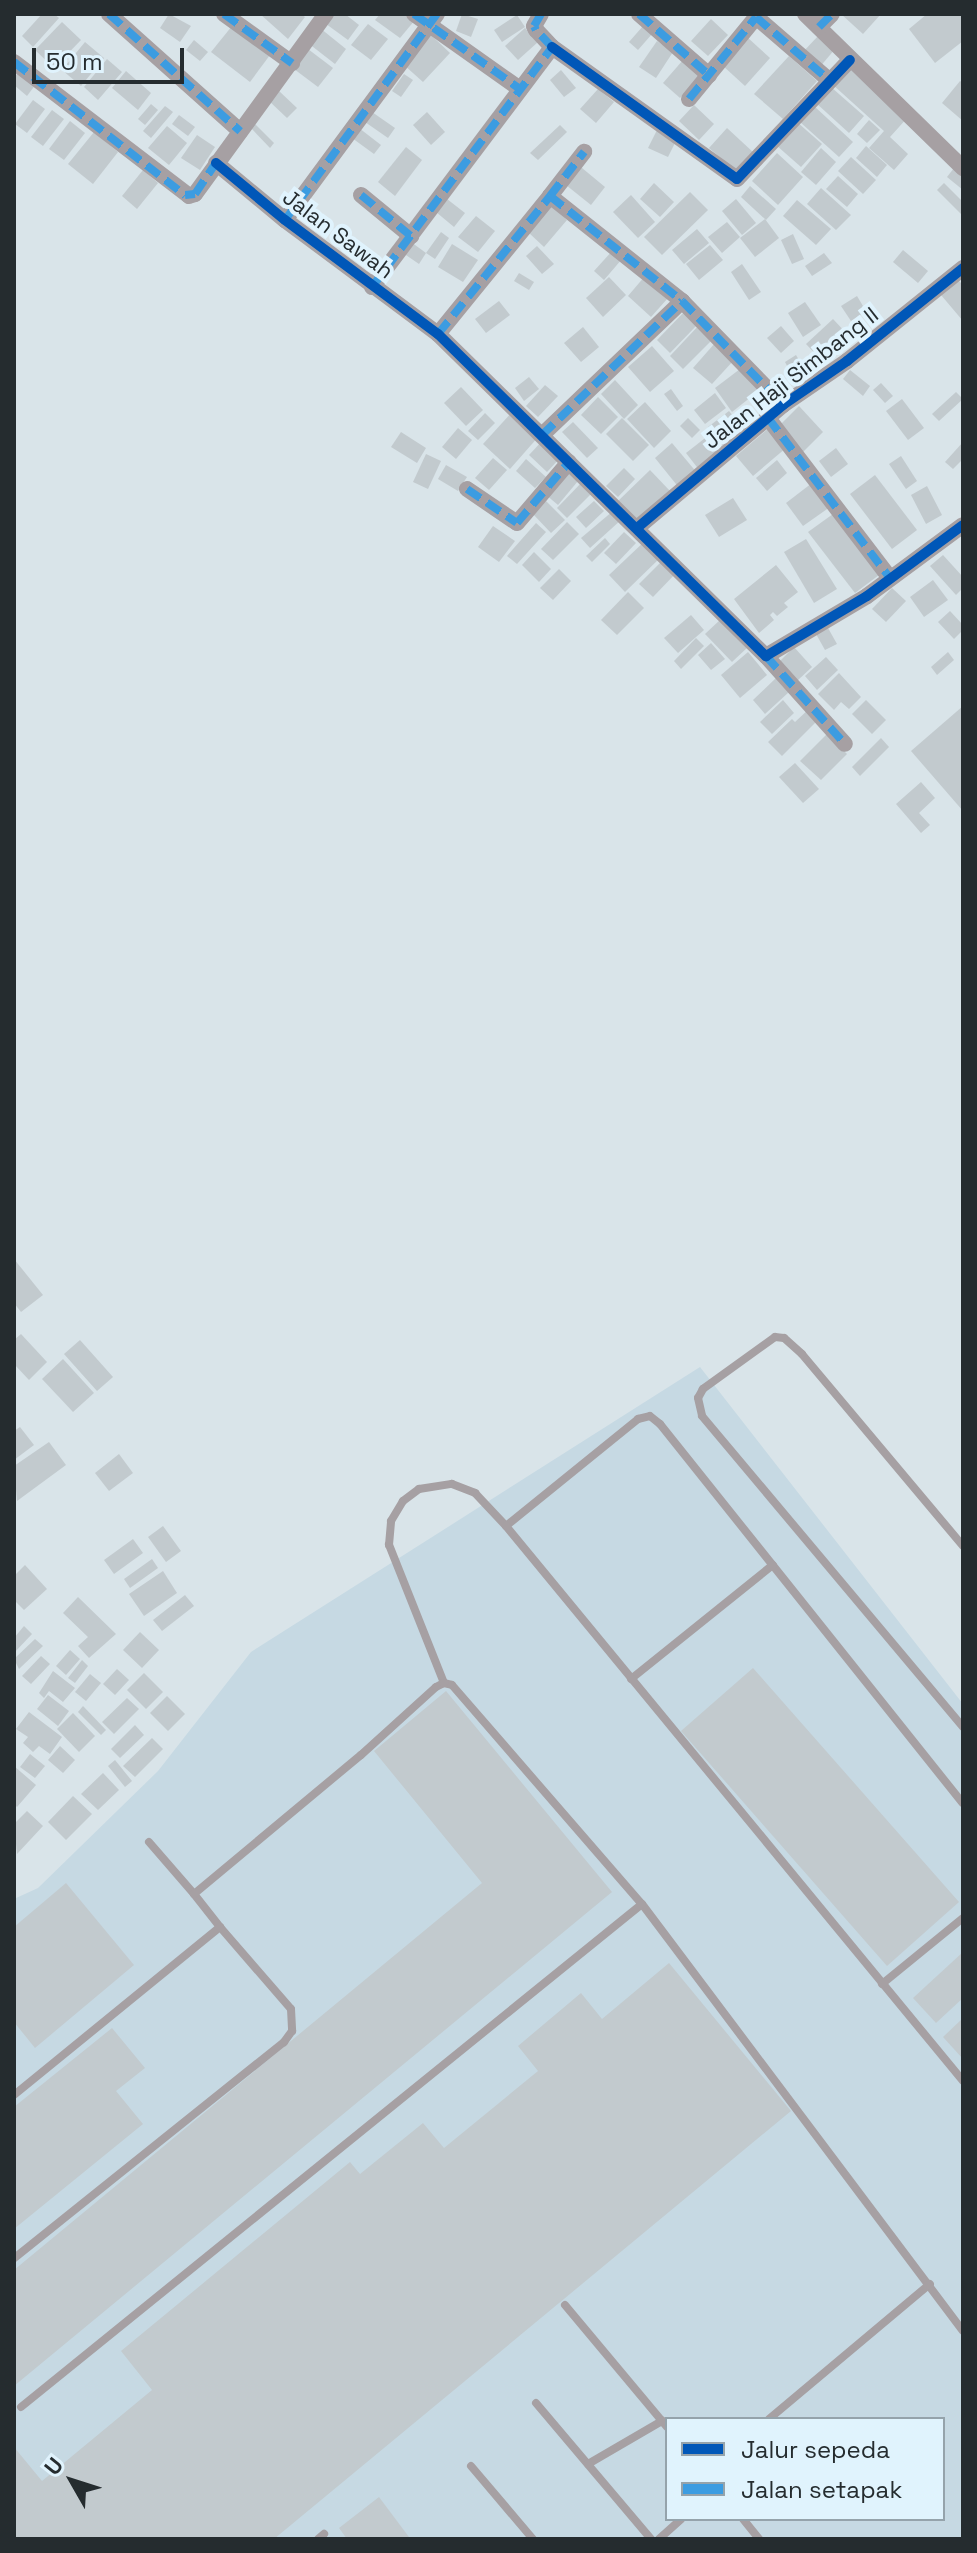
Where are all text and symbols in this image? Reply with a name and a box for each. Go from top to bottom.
scale bar [36,32,188,82]
text: 50 m [46,46,103,77]
street label: Jalan Sawah [277,184,399,284]
street label: Jalan Haji Simbang II [698,302,884,454]
legend [665,2417,945,2521]
text: Jalur sepeda [741,2434,890,2465]
north arrow [32,2441,112,2521]
text: U [38,2451,69,2480]
text: Jalan setapak [741,2474,902,2505]

